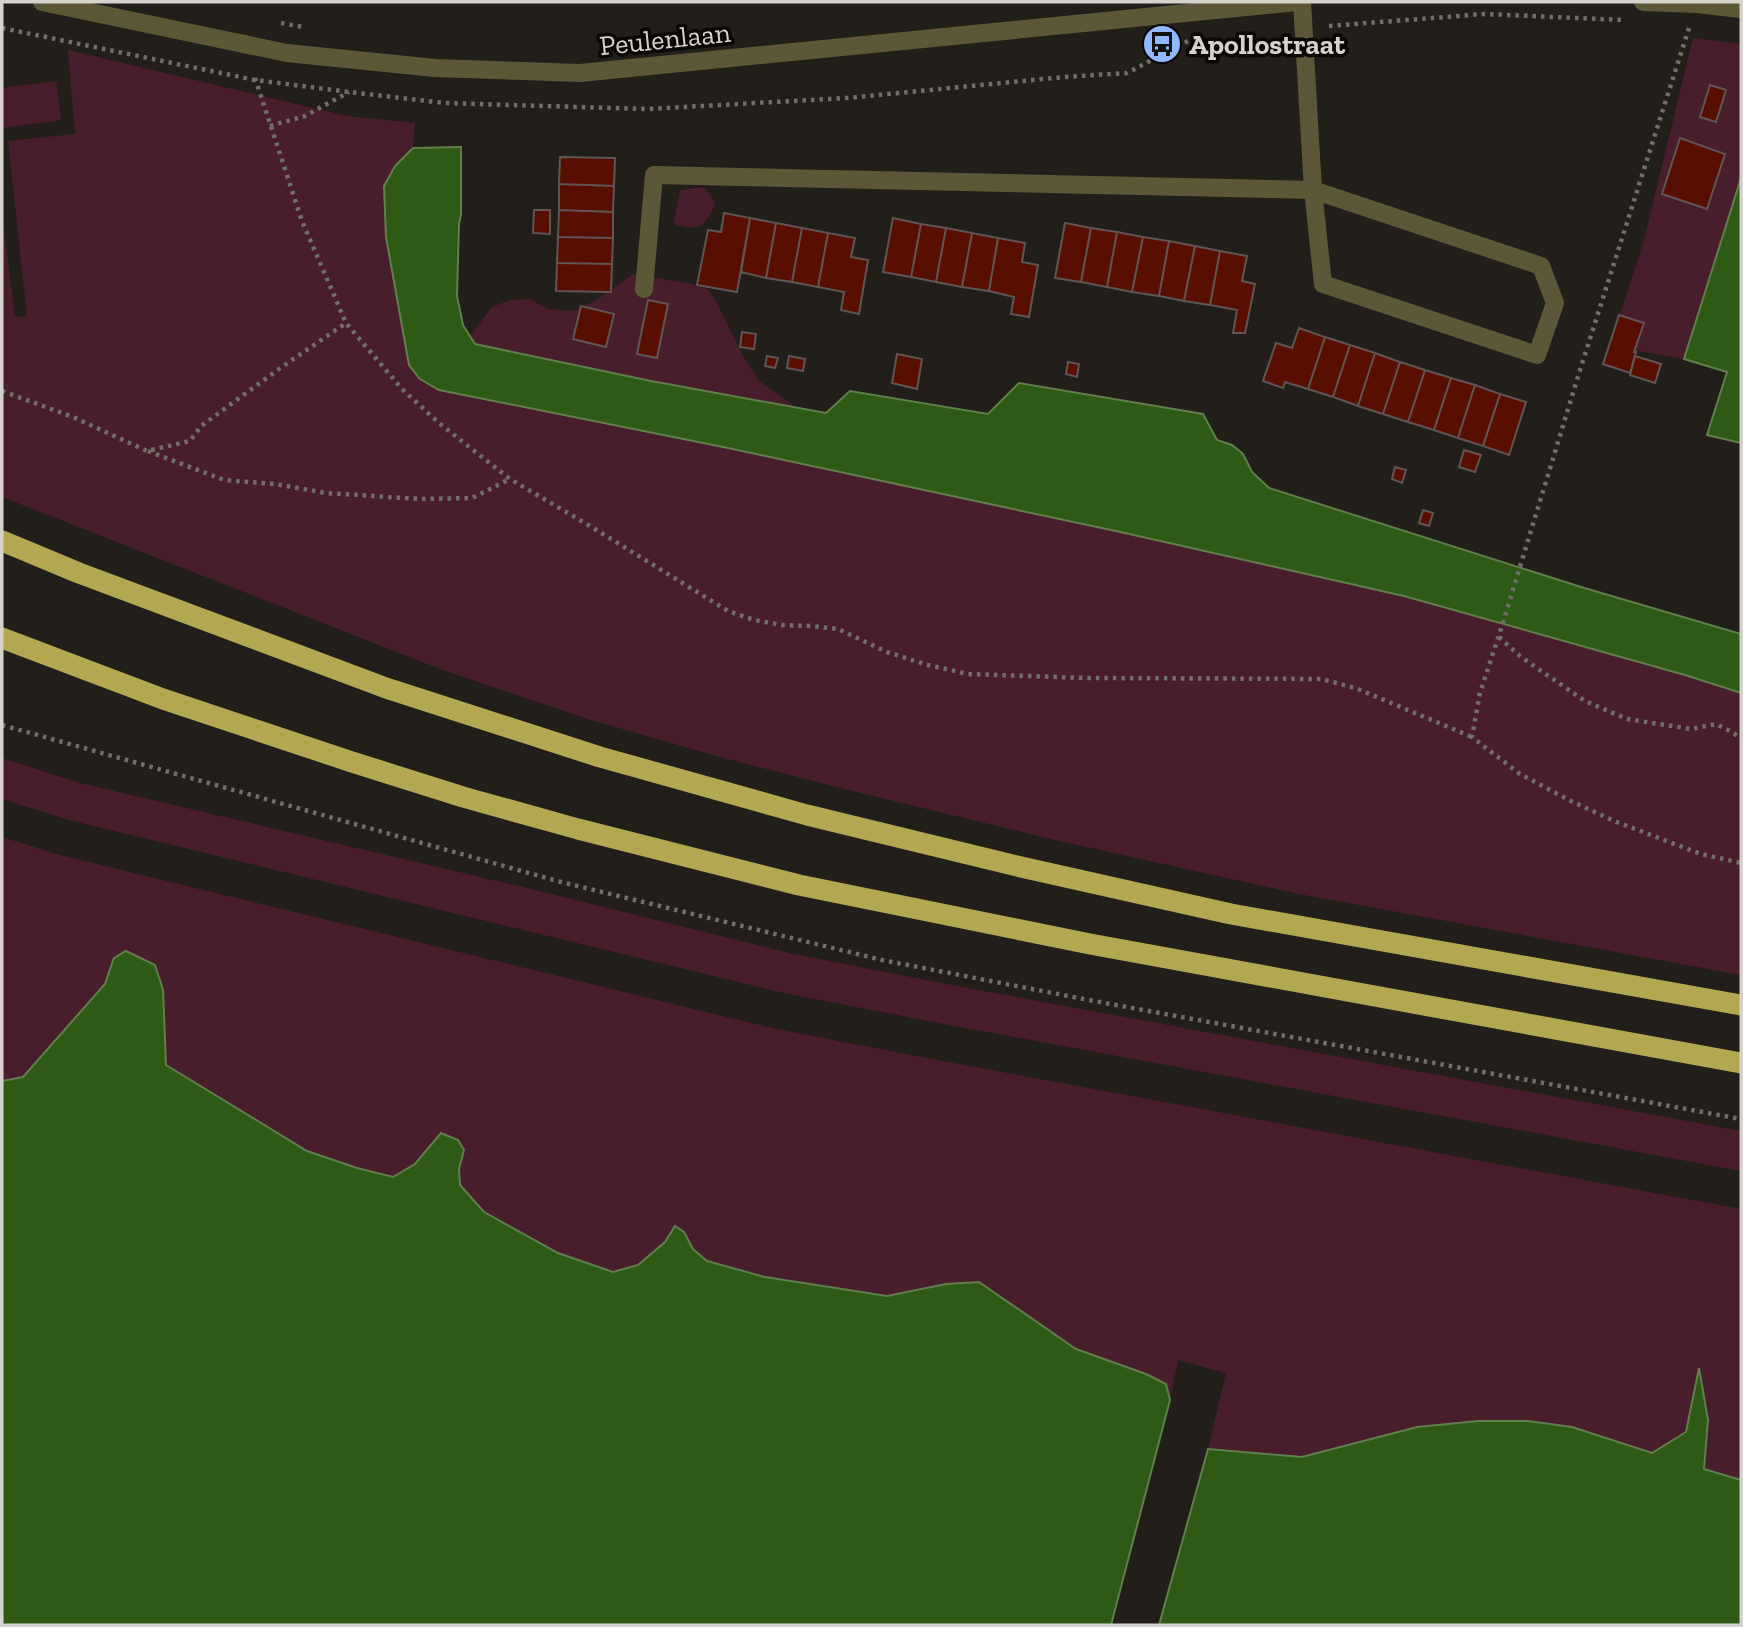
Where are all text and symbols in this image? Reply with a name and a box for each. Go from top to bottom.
street label: Peulenlaan [598,16,732,62]
bus stop icon: Apollostraat [1141,23,1183,65]
place label: Apollostraat [1189,28,1346,61]

